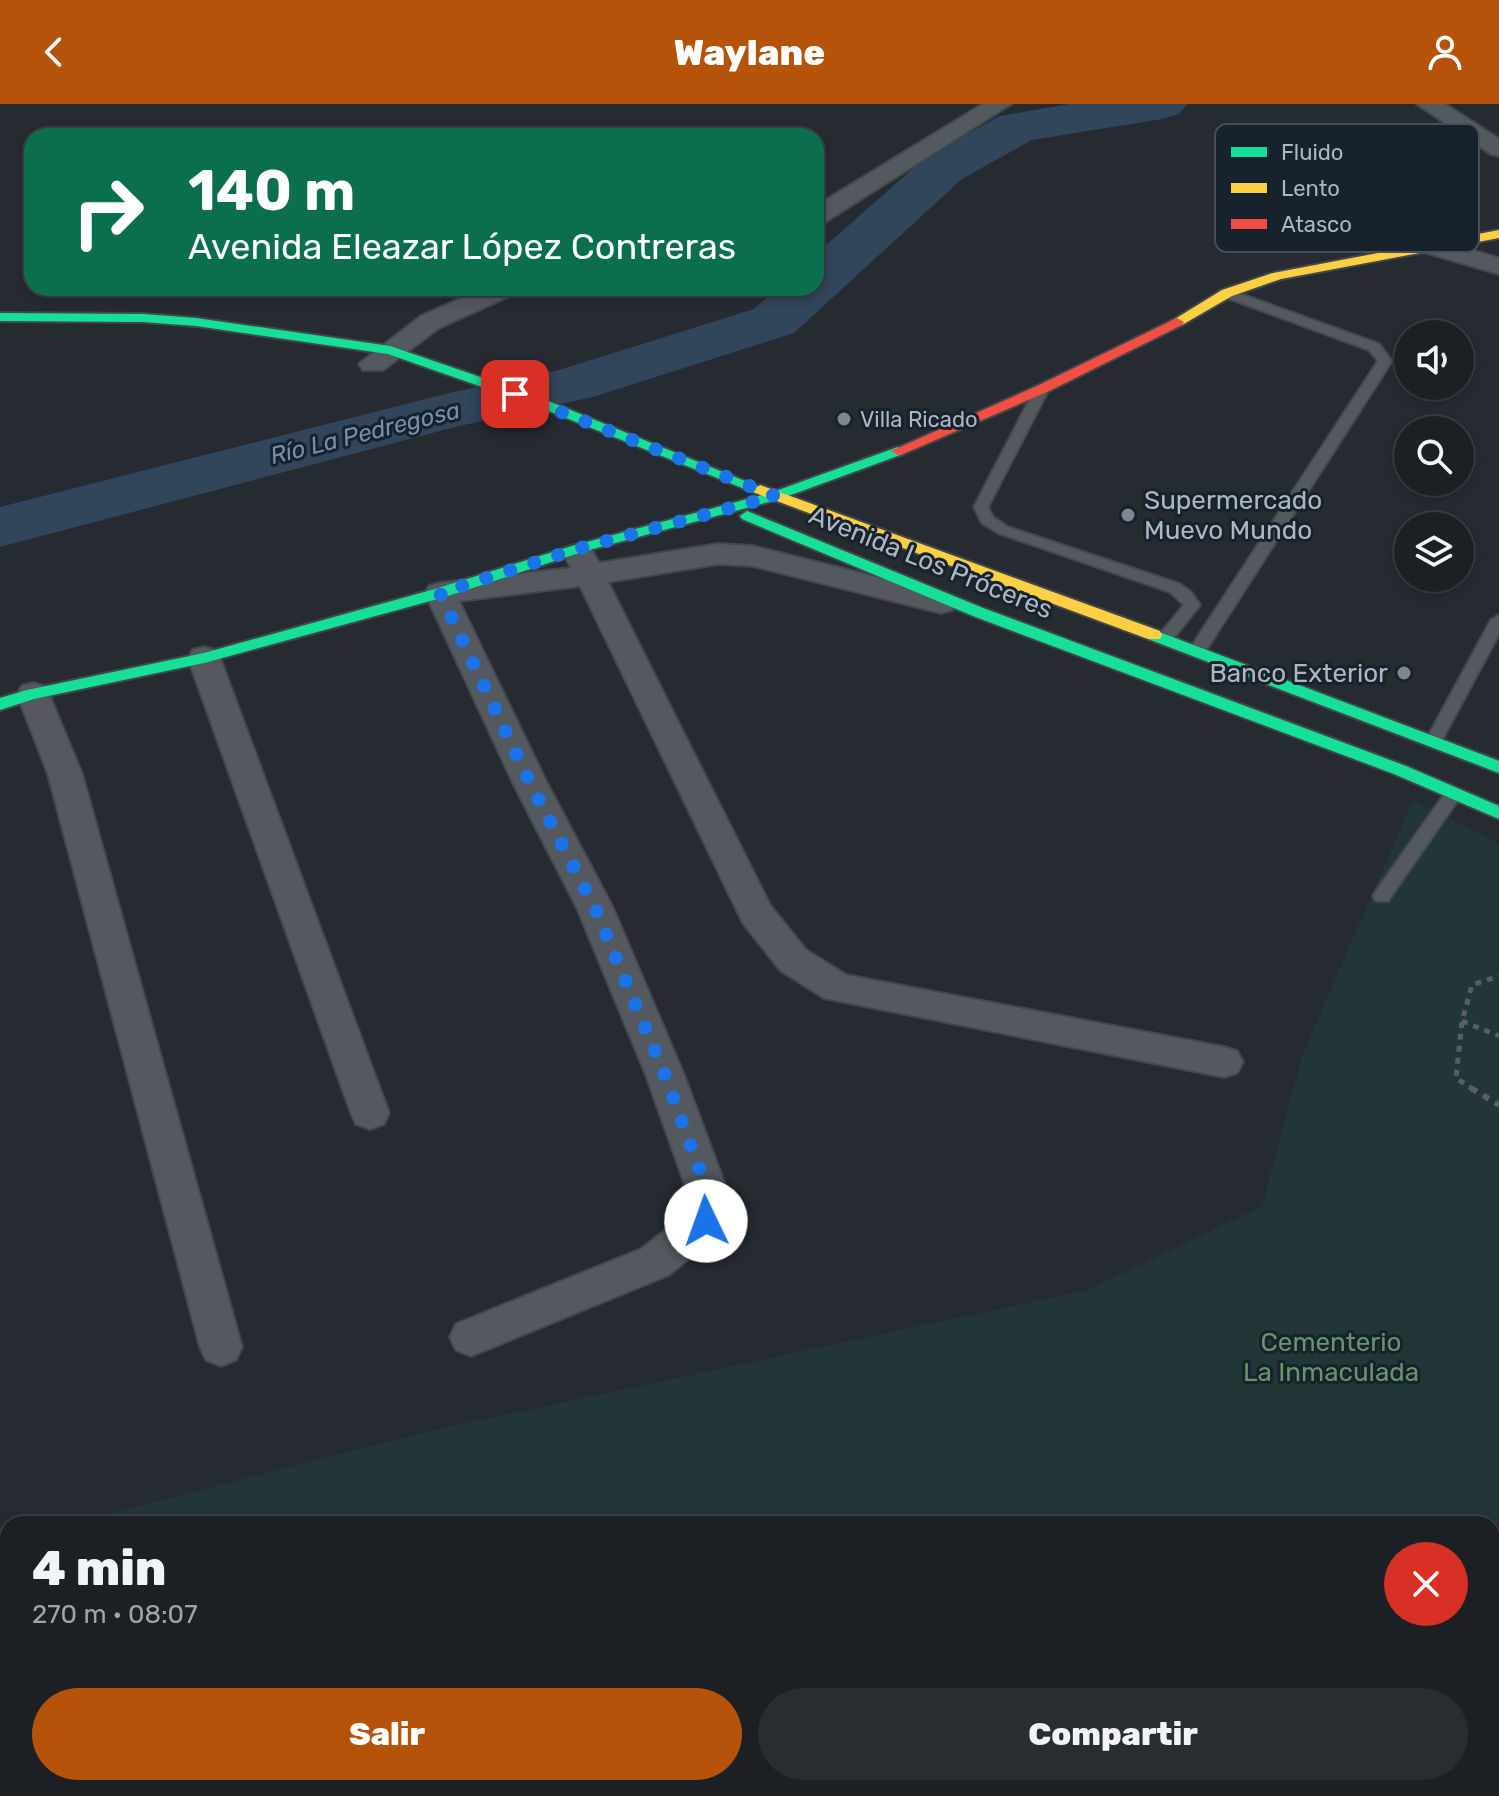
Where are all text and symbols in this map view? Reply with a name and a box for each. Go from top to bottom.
icon: back [32,30,76,74]
icon: person [1423,30,1467,74]
text: Waylane [674,31,825,74]
legend [1215,124,1479,252]
text: Fluido [1281,139,1343,166]
text: 140 m [188,158,355,224]
icon: right [56,160,160,264]
text: Lento [1281,175,1340,202]
text: Atasco [1281,211,1352,238]
text: Avenida Eleazar López Contreras [188,225,736,268]
map controls [1394,320,1474,592]
button: sound [1394,320,1474,400]
pin [481,360,549,428]
icon: arrive [493,372,537,416]
water label: Río La Pedregosa [267,396,463,470]
place label: Villa Ricado [860,406,978,433]
marker: Villa Ricado [835,410,853,428]
button: search [1394,416,1474,496]
place label: Supermercado Muevo Mundo [1144,485,1322,546]
street label: Avenida Los Próceres [805,499,1057,626]
marker: Supermercado Muevo Mundo [1119,506,1137,524]
button: layers [1394,512,1474,592]
place label: Banco Exterior [1209,658,1388,689]
marker: Banco Exterior [1395,664,1413,682]
position arrow [664,1179,748,1263]
park label: Cementerio La Inmaculada [1243,1327,1419,1388]
text: 4 min [32,1540,166,1597]
button: close [1384,1542,1468,1626]
text: 270 m · 08:07 [32,1599,197,1630]
button: Salir [32,1688,742,1780]
button: Compartir [758,1688,1468,1780]

